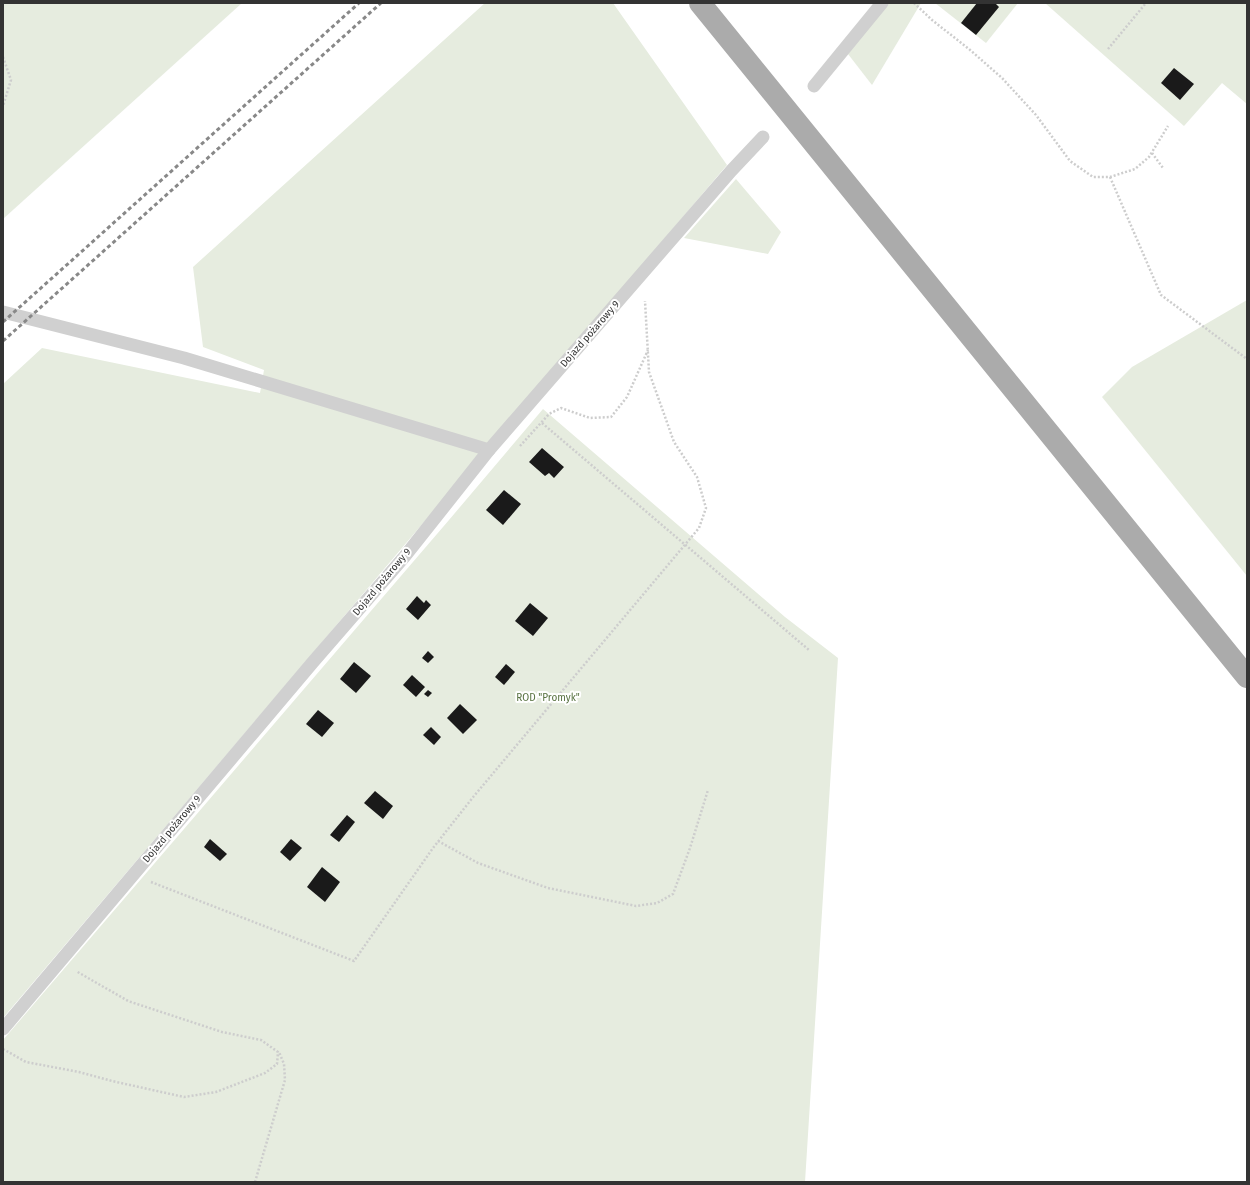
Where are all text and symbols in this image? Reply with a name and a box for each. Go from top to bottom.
street label: Dojazd pożarowy 9 [558,298,622,370]
street label: Dojazd pożarowy 9 [350,546,414,618]
park label: ROD "Promyk" [516,692,580,704]
street label: Dojazd pożarowy 9 [140,793,204,865]

